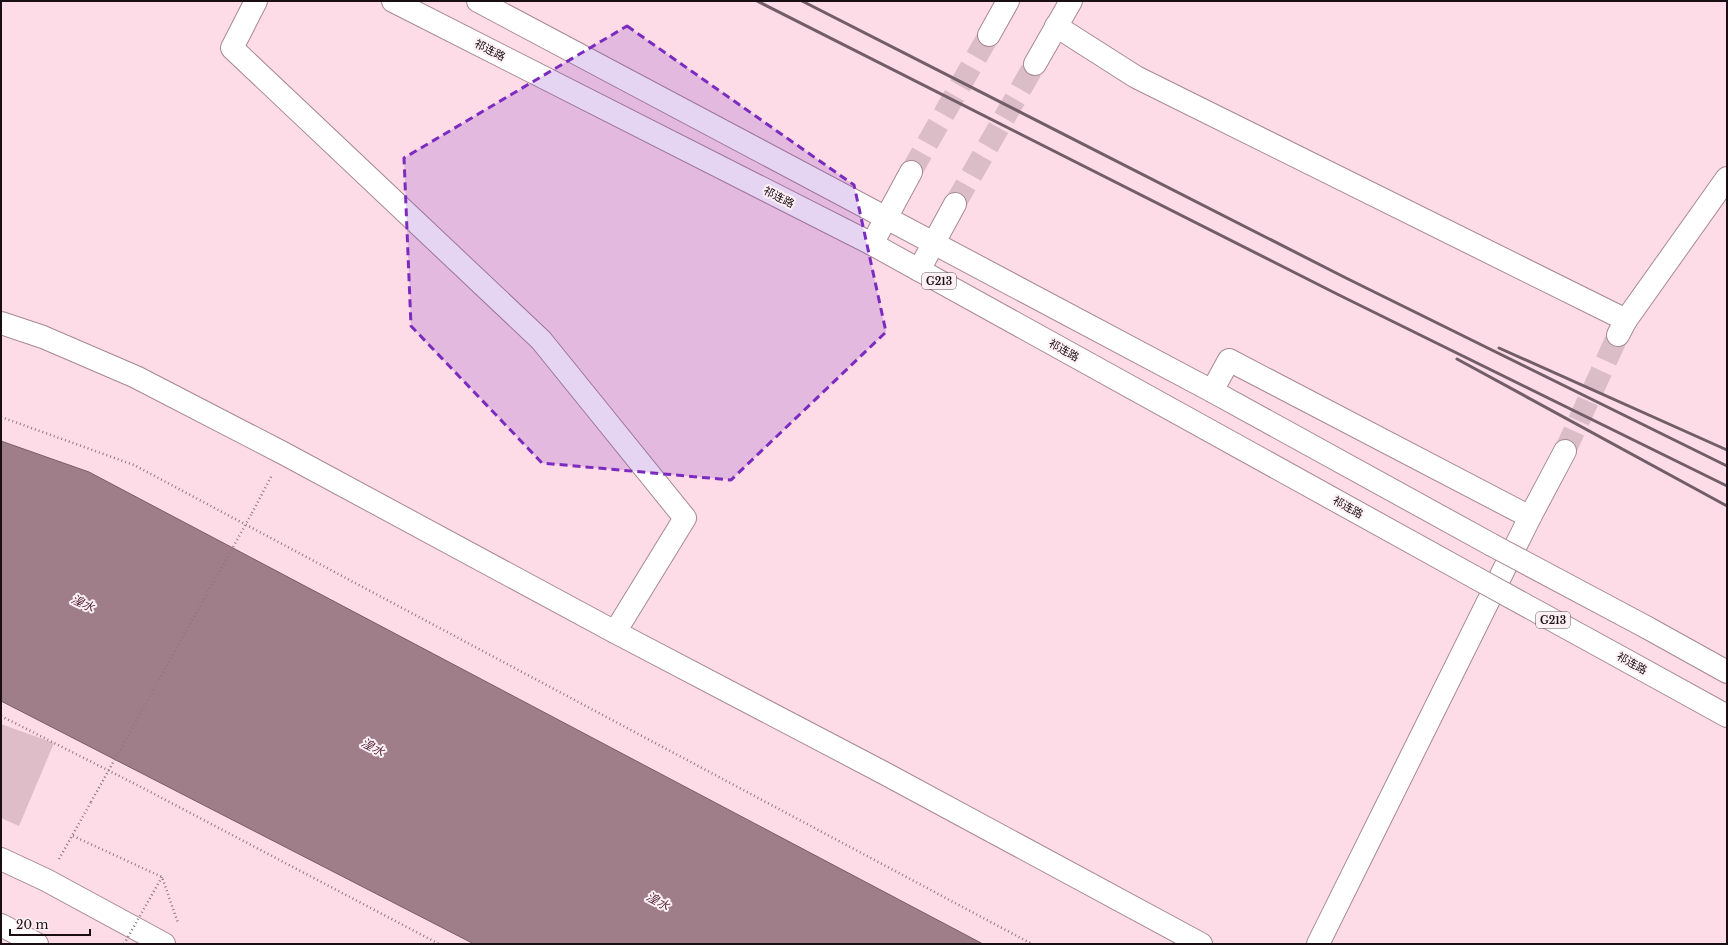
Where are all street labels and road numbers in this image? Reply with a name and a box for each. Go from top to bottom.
street label: 祁连路 [472,36,508,64]
street label: 祁连路 [761,183,797,211]
road number: G213 [922,273,956,289]
street label: 祁连路 [1046,336,1082,364]
street label: 祁连路 [1330,493,1366,521]
road number: G213 [1536,612,1570,628]
street label: 祁连路 [1614,649,1650,677]

